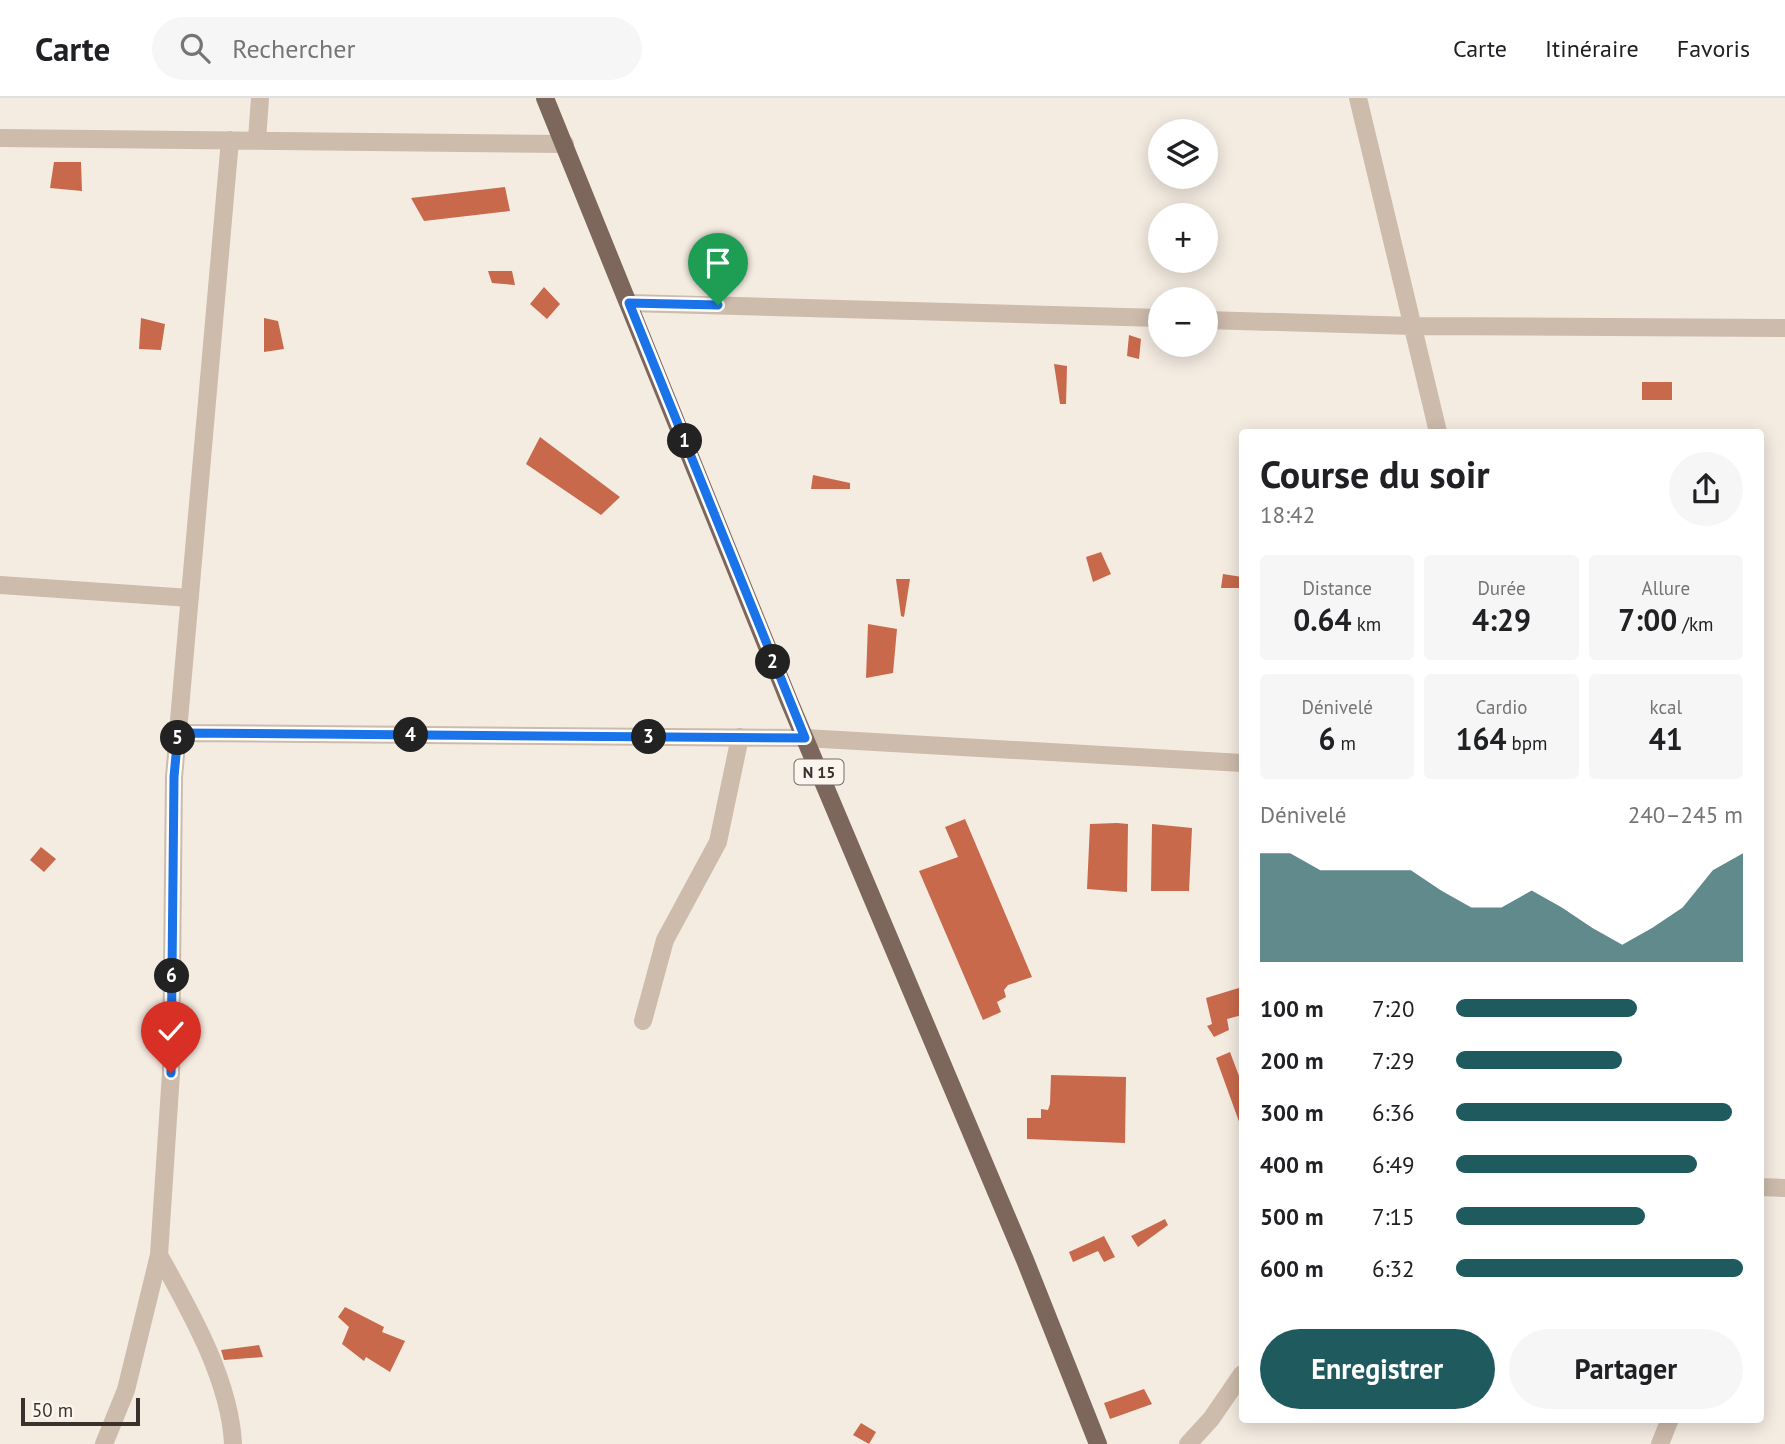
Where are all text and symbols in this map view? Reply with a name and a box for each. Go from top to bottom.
search box [152,17,642,80]
text: Carte [35,27,110,70]
icon: search [176,29,214,67]
text: Rechercher [232,32,355,65]
text: Carte [1453,33,1507,64]
text: Itinéraire [1545,33,1639,64]
text: Favoris [1677,33,1750,64]
map controls [1148,119,1218,357]
button: layers [1148,119,1218,189]
button: + [1148,203,1218,273]
pin [688,233,748,305]
icon: arrive [699,244,737,282]
button: − [1148,287,1218,357]
pin: 1 [668,424,702,458]
text: 1 [679,428,690,452]
text: Course du soir [1260,449,1490,498]
button: share [1669,452,1743,526]
text: 18:42 [1260,500,1315,529]
text: Distance [1302,576,1372,600]
text: Durée [1477,576,1526,600]
text: Allure [1642,576,1690,600]
text: 0.64 [1293,600,1352,639]
text: 4:29 [1472,600,1531,639]
text: 7:00 [1618,600,1677,639]
text: km [1352,612,1381,636]
text: /km [1677,612,1714,636]
pin: 2 [756,644,790,680]
text: 2 [767,649,778,673]
text: Dénivelé [1301,695,1373,719]
text: Cardio [1476,695,1527,719]
text: kcal [1650,695,1682,719]
pin: 4 [394,718,428,752]
text: 6 [1318,719,1335,758]
text: 164 [1455,719,1506,758]
text: 41 [1649,719,1683,758]
pin: 5 [160,720,196,756]
pin: 3 [632,720,666,754]
text: 4 [405,722,416,746]
text: 3 [643,724,654,748]
text: 5 [172,725,183,749]
text: m [1335,731,1356,755]
text: bpm [1506,731,1548,755]
road number: N 15 [794,760,844,785]
text: Dénivelé [1260,800,1346,829]
text: 240–245 m [1628,800,1743,829]
pin: 6 [154,958,190,994]
text: 6 [166,963,177,987]
text: 100 m [1260,994,1323,1023]
text: 7:20 [1372,994,1415,1023]
pin [141,1001,201,1073]
icon: check [152,1012,190,1050]
text: 200 m [1260,1046,1323,1075]
text: 7:29 [1372,1046,1415,1075]
text: 300 m [1260,1098,1323,1127]
text: 6:36 [1372,1098,1415,1127]
text: 400 m [1260,1150,1323,1179]
text: 6:49 [1372,1150,1415,1179]
text: 500 m [1260,1202,1323,1231]
text: 7:15 [1372,1202,1415,1231]
text: 600 m [1260,1254,1323,1283]
text: 6:32 [1372,1254,1415,1283]
button: Enregistrer [1260,1329,1495,1409]
button: Partager [1509,1329,1743,1409]
scale bar [21,1395,140,1427]
text: 50 m [32,1398,73,1422]

